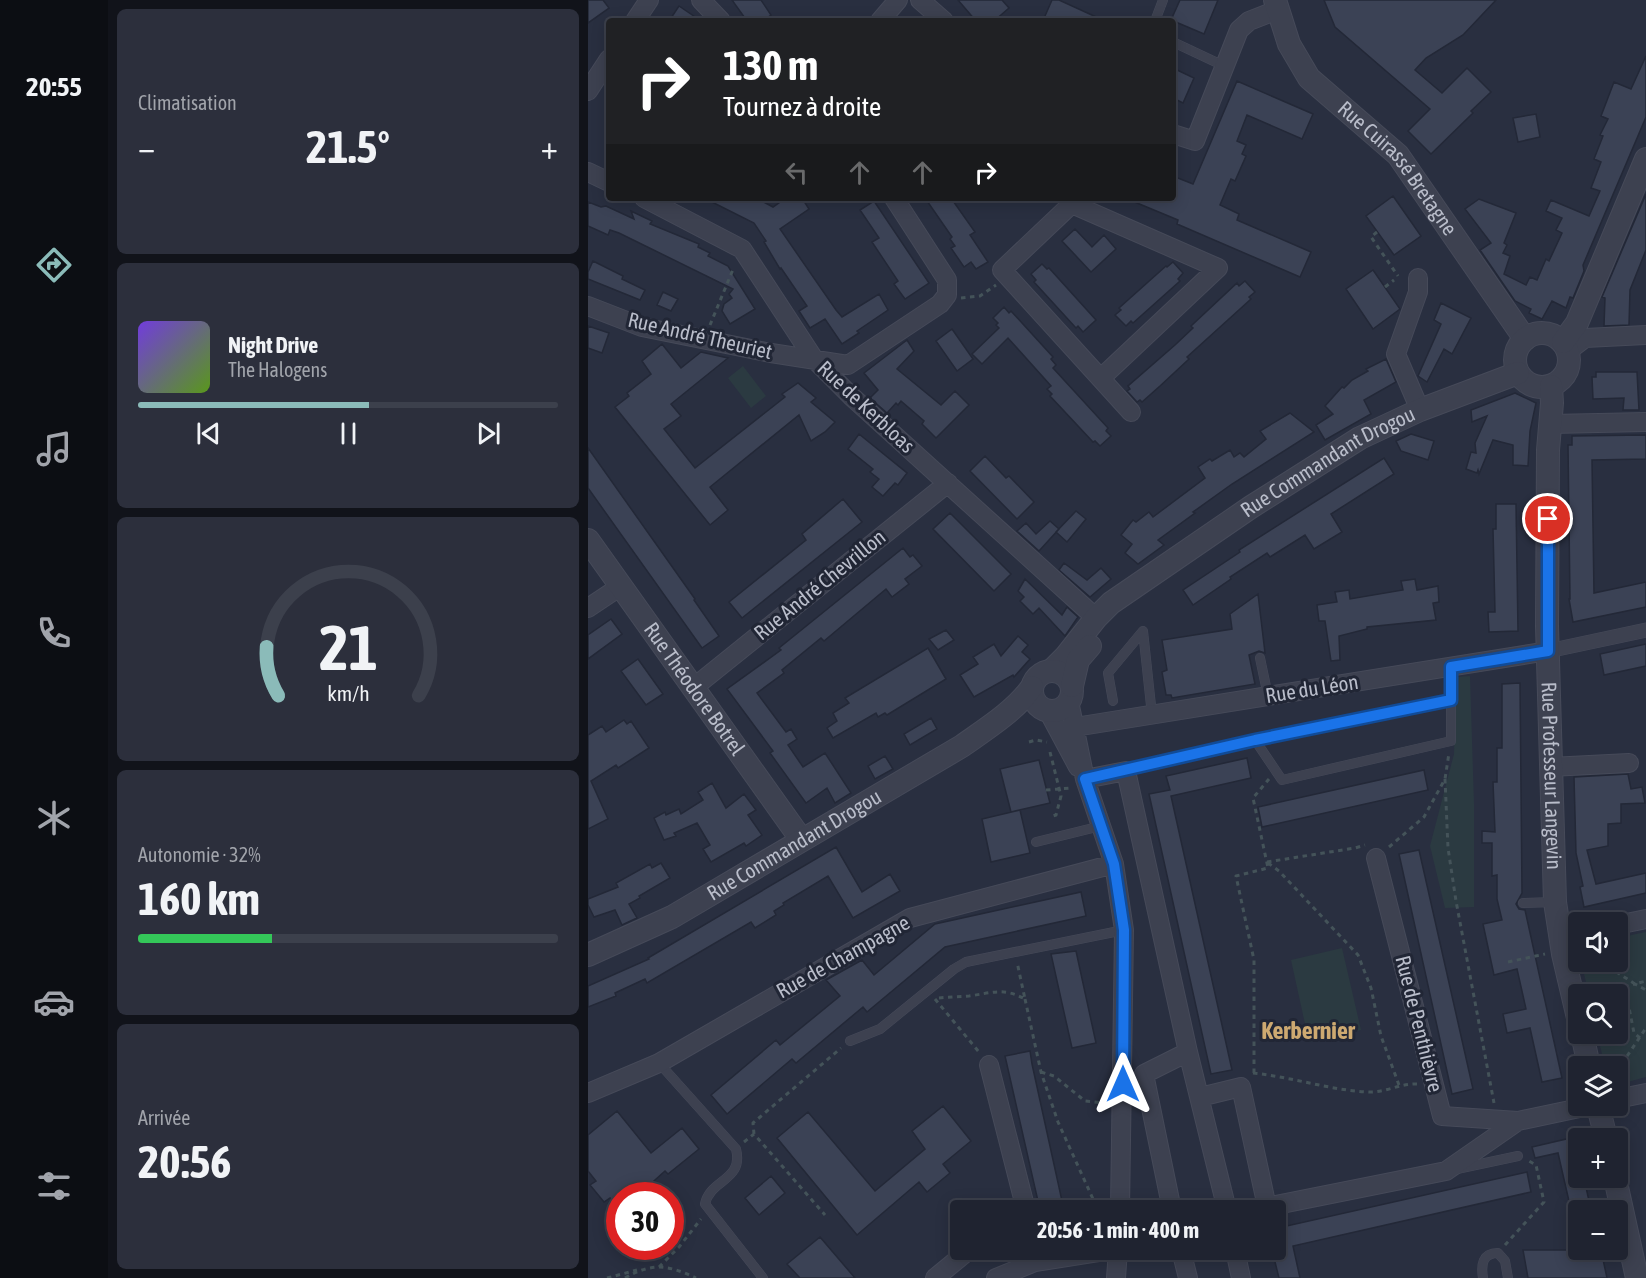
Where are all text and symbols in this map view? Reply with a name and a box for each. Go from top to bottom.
text: 130 m [723,41,818,89]
icon: right [624,42,702,120]
text: 20:55 [26,71,82,102]
text: Climatisation [138,91,237,114]
text: Tournez à droite [723,91,881,122]
street label: Rue Cuirassé Bretagne [1334,96,1463,239]
text: 21.5° [306,121,390,173]
text: − [138,128,155,166]
text: + [541,128,558,166]
icon: left [780,156,813,189]
icon: ahead [843,156,876,189]
icon: ahead [906,156,939,189]
icon: right [969,156,1002,189]
icon: directions [33,244,75,286]
street label: Rue André Theuriet [626,307,775,363]
text: Night Drive [228,332,318,358]
street label: Rue de Kerbloas [813,355,920,457]
text: The Halogens [228,358,327,381]
street label: Rue Commandant Drogou [1236,401,1418,521]
icon: previous [192,417,225,450]
icon: pause [332,417,365,450]
icon: next [472,417,505,450]
icon: music [33,428,75,470]
pin [1522,493,1573,544]
icon: arrive [1531,502,1564,535]
street label: Rue André Chevrillon [749,524,890,644]
icon: phone [33,612,75,654]
text: 21 [319,612,377,683]
street label: Rue Théodore Botrel [640,618,751,760]
street label: Rue du Léon [1264,669,1360,707]
text: km/h [327,681,369,706]
street label: Rue Professeur Langevin [1538,681,1567,870]
street label: Rue Commandant Drogou [702,783,885,905]
icon: climate [33,797,75,839]
text: Autonomie · 32% [138,843,261,866]
text: 160 km [138,873,260,925]
street label: Rue de Champagne [772,910,913,1003]
map controls [1568,912,1628,1260]
button: sound [1568,912,1628,972]
street label: Rue de Penthièvre [1391,953,1449,1095]
icon: car [33,981,75,1023]
button: search [1568,984,1628,1044]
district label: Kerbernier [1261,1017,1356,1044]
position arrow [1091,1052,1155,1116]
button: layers [1568,1056,1628,1116]
text: Arrivée [138,1106,190,1129]
button: + [1568,1128,1628,1188]
text: 20:56 [138,1136,232,1188]
icon: filters [33,1165,75,1207]
speed limit sign: 30 [606,1182,684,1260]
button: − [1568,1200,1628,1260]
text: 20:56 · 1 min · 400 m [1037,1217,1199,1243]

